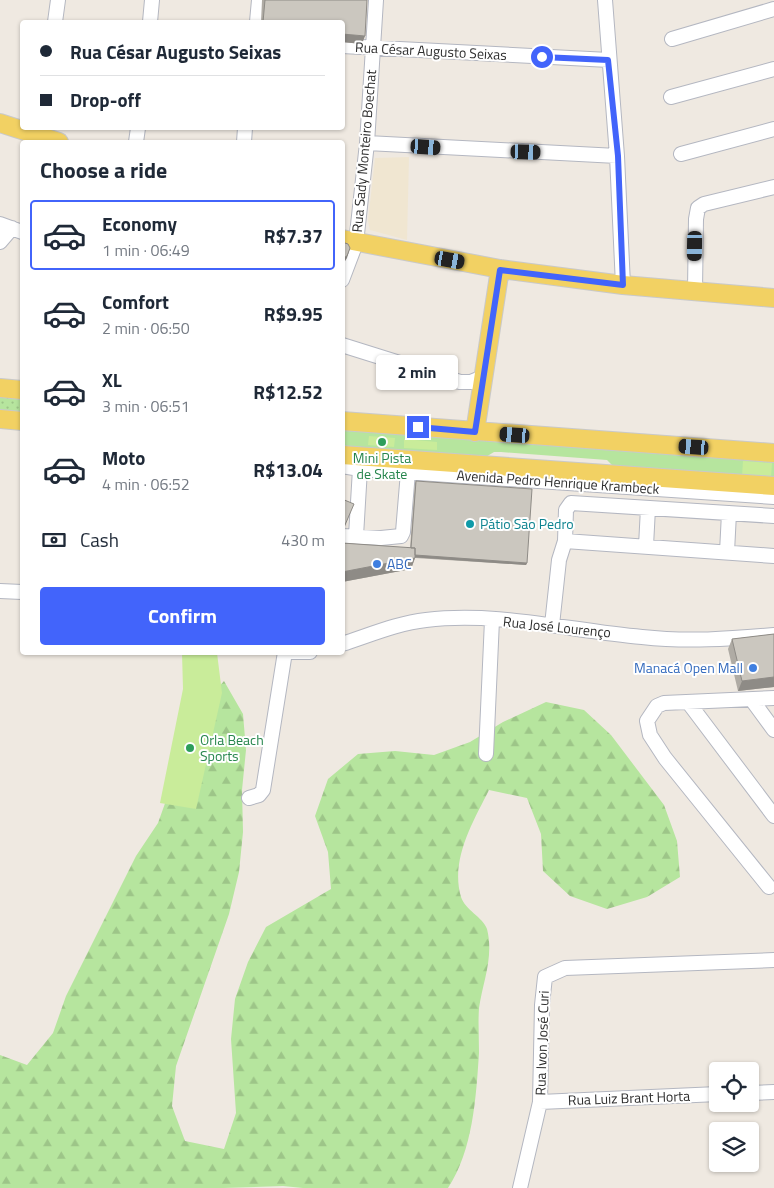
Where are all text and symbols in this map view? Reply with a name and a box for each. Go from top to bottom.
street label: Rua César Augusto Seixas [355,36,507,65]
text: Rua César Augusto Seixas [70,37,281,66]
route start [531,46,553,68]
street label: Rua Sady Monteiro Boechat [346,69,381,233]
text: Drop-off [70,85,141,114]
car [410,138,441,156]
car [510,144,541,160]
text: Choose a ride [40,153,167,187]
text: Economy [102,209,177,238]
icon: car [42,213,87,258]
text: R$7.37 [264,221,323,250]
car [687,231,702,261]
text: 1 min · 06:49 [102,238,190,262]
car [433,250,466,270]
text: Comfort [102,287,169,316]
icon: car [42,291,87,336]
text: R$9.95 [264,299,323,328]
text: 2 min · 06:50 [102,316,190,340]
callout: 2 min [377,354,459,390]
text: 2 min [398,360,436,384]
text: XL [102,365,122,394]
icon: car [42,369,87,414]
text: R$12.52 [253,377,323,406]
text: 3 min · 06:51 [102,394,190,418]
route end [407,416,429,438]
car [499,426,530,444]
marker: Mini Pista de Skate [376,436,388,448]
car [678,438,709,456]
text: Moto [102,443,145,472]
icon: car [42,447,87,492]
place label: Mini Pista de Skate [353,447,411,484]
text: R$13.04 [253,455,323,484]
street label: Avenida Pedro Henrique Krambeck [456,464,660,499]
text: 4 min · 06:52 [102,472,190,496]
place label: Pátio São Pedro [480,513,574,534]
marker: Pátio São Pedro [464,518,476,530]
text: Cash [80,525,119,554]
icon: cash [40,526,68,554]
text: 430 m [281,528,325,552]
place label: ABC [387,553,412,574]
marker: ABC [371,558,383,570]
button: Confirm [40,587,325,645]
street label: Rua José Lourenço [502,610,612,643]
place label: Manacá Open Mall [634,657,743,678]
marker: Manacá Open Mall [747,662,759,674]
place label: Orla Beach Sports [200,729,264,766]
marker: Orla Beach Sports [184,742,196,754]
street label: Rua Ivon José Curi [529,990,554,1096]
map controls [709,1062,759,1172]
button: locate [709,1062,759,1112]
street label: Rua Luiz Brant Horta [568,1085,690,1110]
button: layers [709,1122,759,1172]

